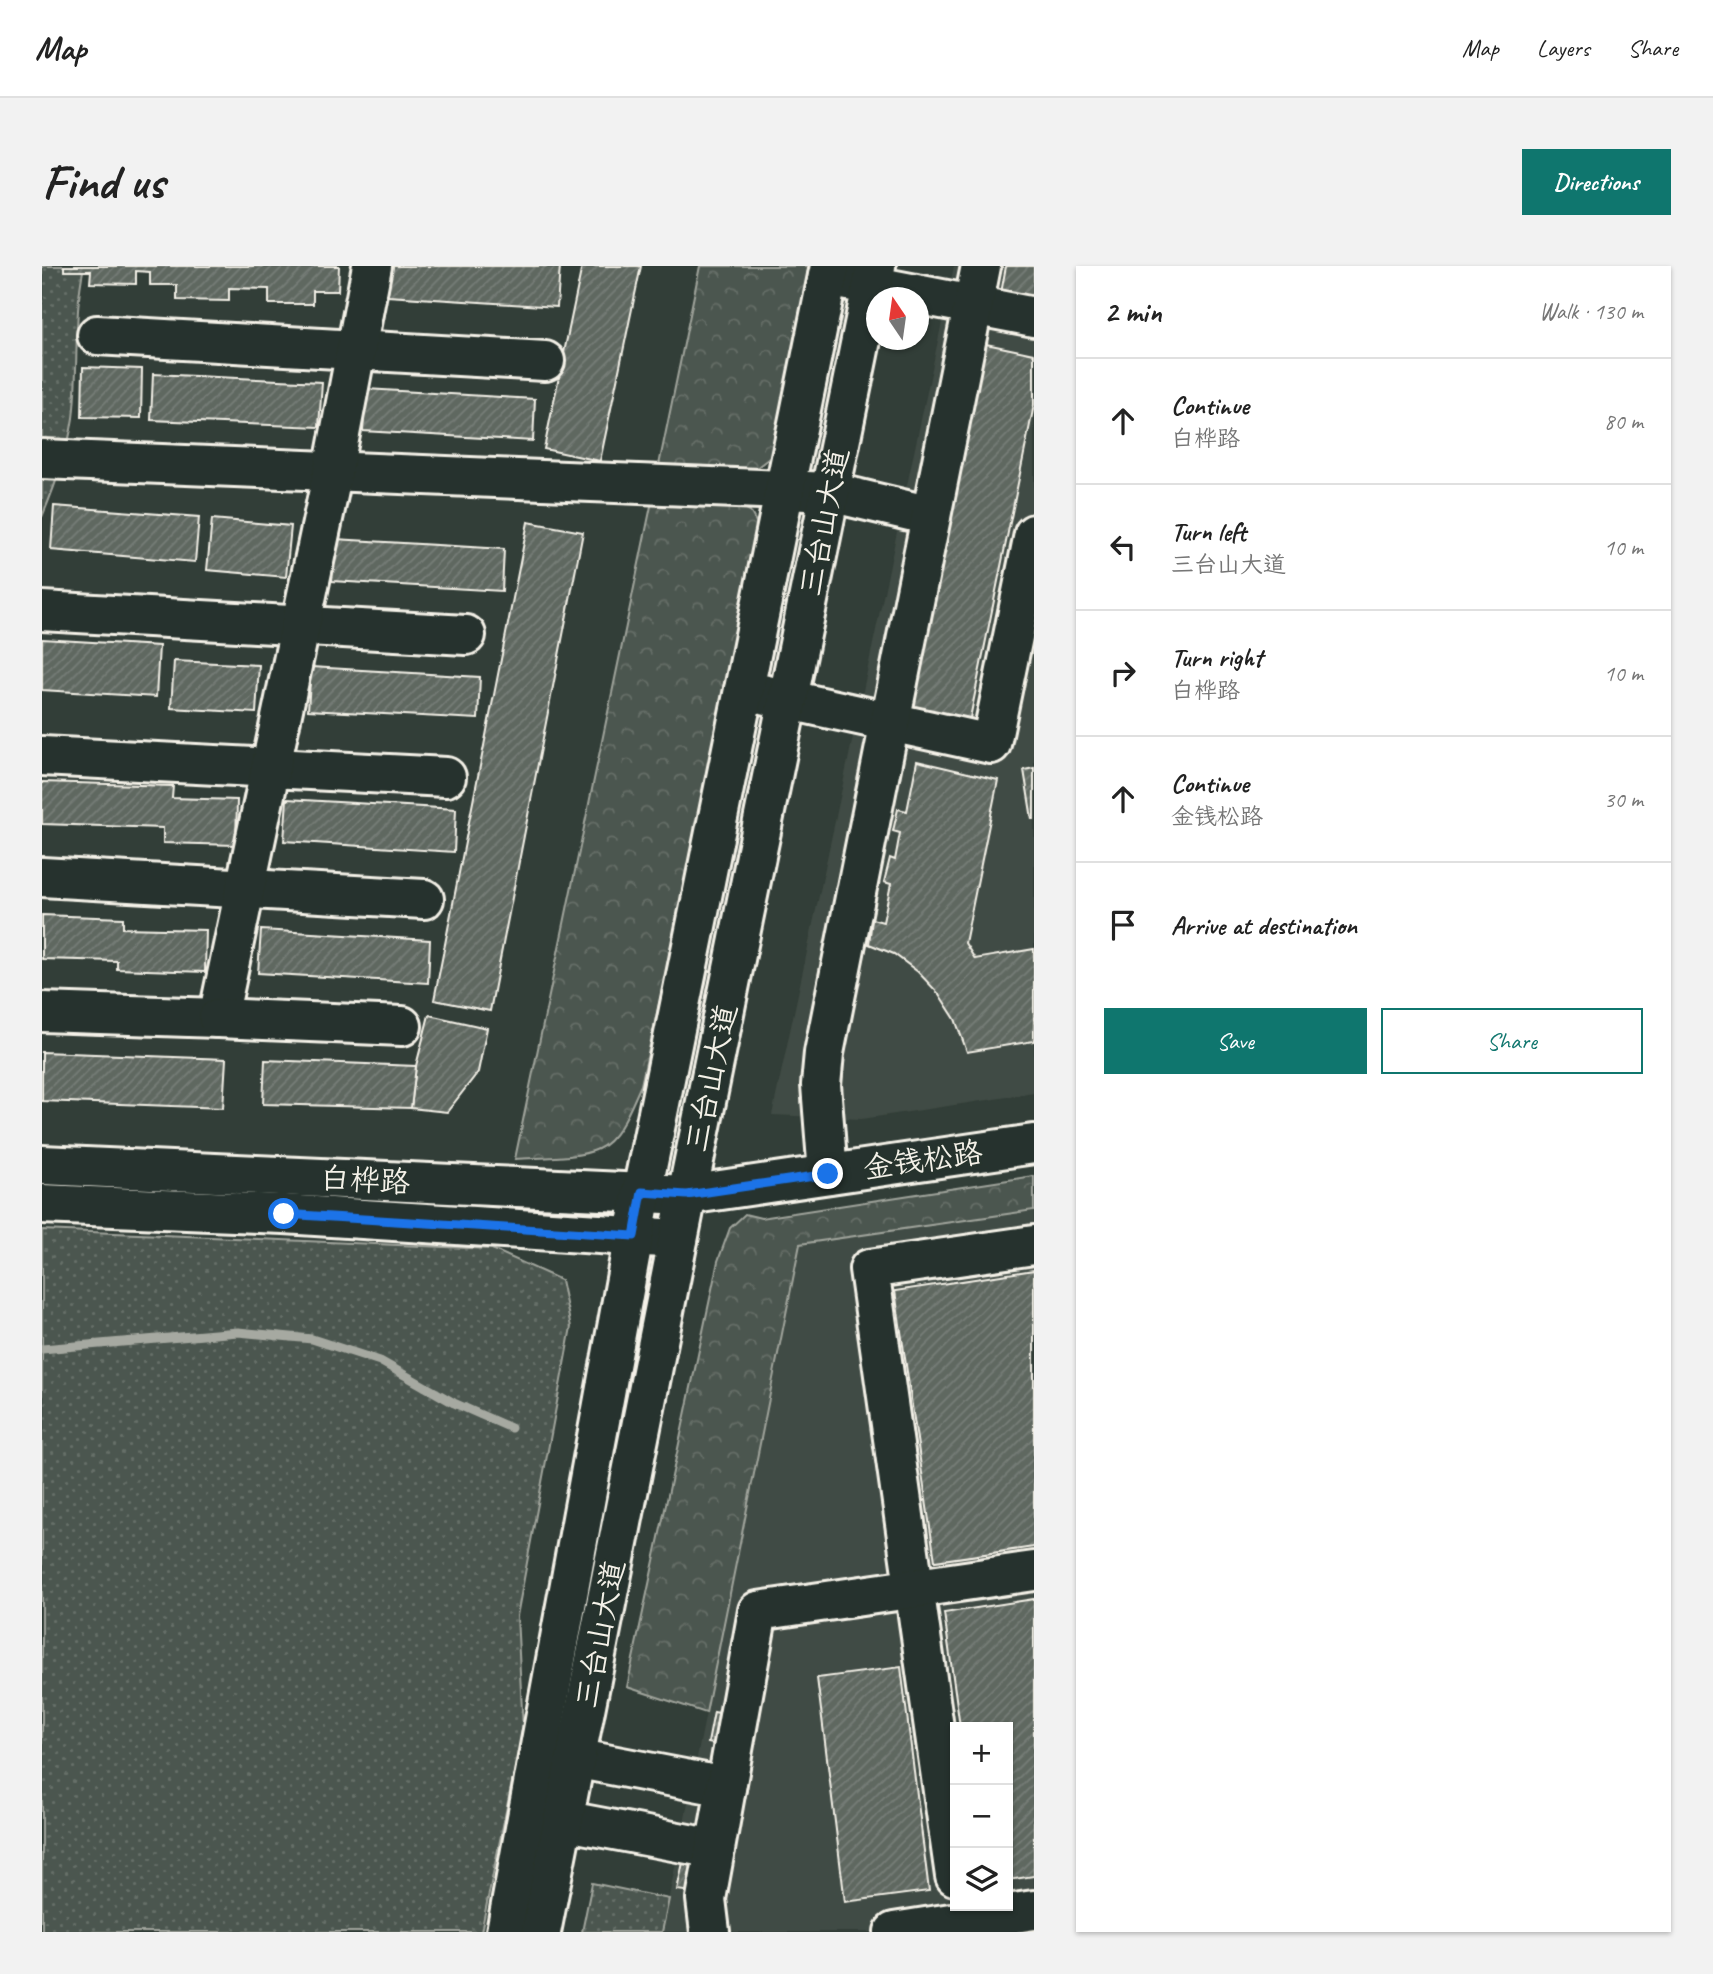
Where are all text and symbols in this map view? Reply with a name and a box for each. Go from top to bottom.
text: Map [35,27,86,69]
text: Map [1462,33,1499,63]
text: Layers [1537,33,1590,63]
text: Share [1628,33,1678,63]
button: Directions [1522,149,1671,215]
text: Find us [42,151,164,213]
north arrow [866,287,929,350]
text: 2 min [1104,293,1161,331]
text: Walk · 130 m [1539,297,1643,326]
text: Continue [1171,389,1249,422]
icon: ahead [1104,402,1142,440]
text: 80 m [1604,407,1643,436]
text: 白桦路 [1171,424,1240,453]
street label: 三台山大道 [791,445,857,599]
text: Turn left [1171,515,1246,548]
icon: left [1104,528,1142,566]
text: 10 m [1604,533,1643,562]
text: 三台山大道 [1171,550,1286,579]
text: Turn right [1171,641,1262,674]
icon: right [1104,654,1142,692]
text: 10 m [1604,659,1643,688]
text: 白桦路 [1171,676,1240,705]
text: Continue [1171,767,1249,800]
icon: ahead [1104,780,1142,818]
text: 30 m [1604,785,1643,814]
text: 金钱松路 [1171,802,1263,831]
icon: arrive [1104,906,1142,944]
text: Arrive at destination [1171,909,1357,942]
street label: 三台山大道 [677,1001,745,1155]
button: Save [1104,1008,1367,1074]
button: Share [1381,1008,1643,1074]
street label: 金钱松路 [861,1133,985,1187]
route end [812,1158,843,1189]
street label: 白桦路 [319,1159,411,1201]
route start [268,1198,299,1229]
street label: 三台山大道 [567,1557,633,1711]
map controls [950,1722,1013,1911]
button: + [950,1722,1013,1785]
button: − [950,1785,1013,1848]
button: layers [950,1848,1013,1911]

